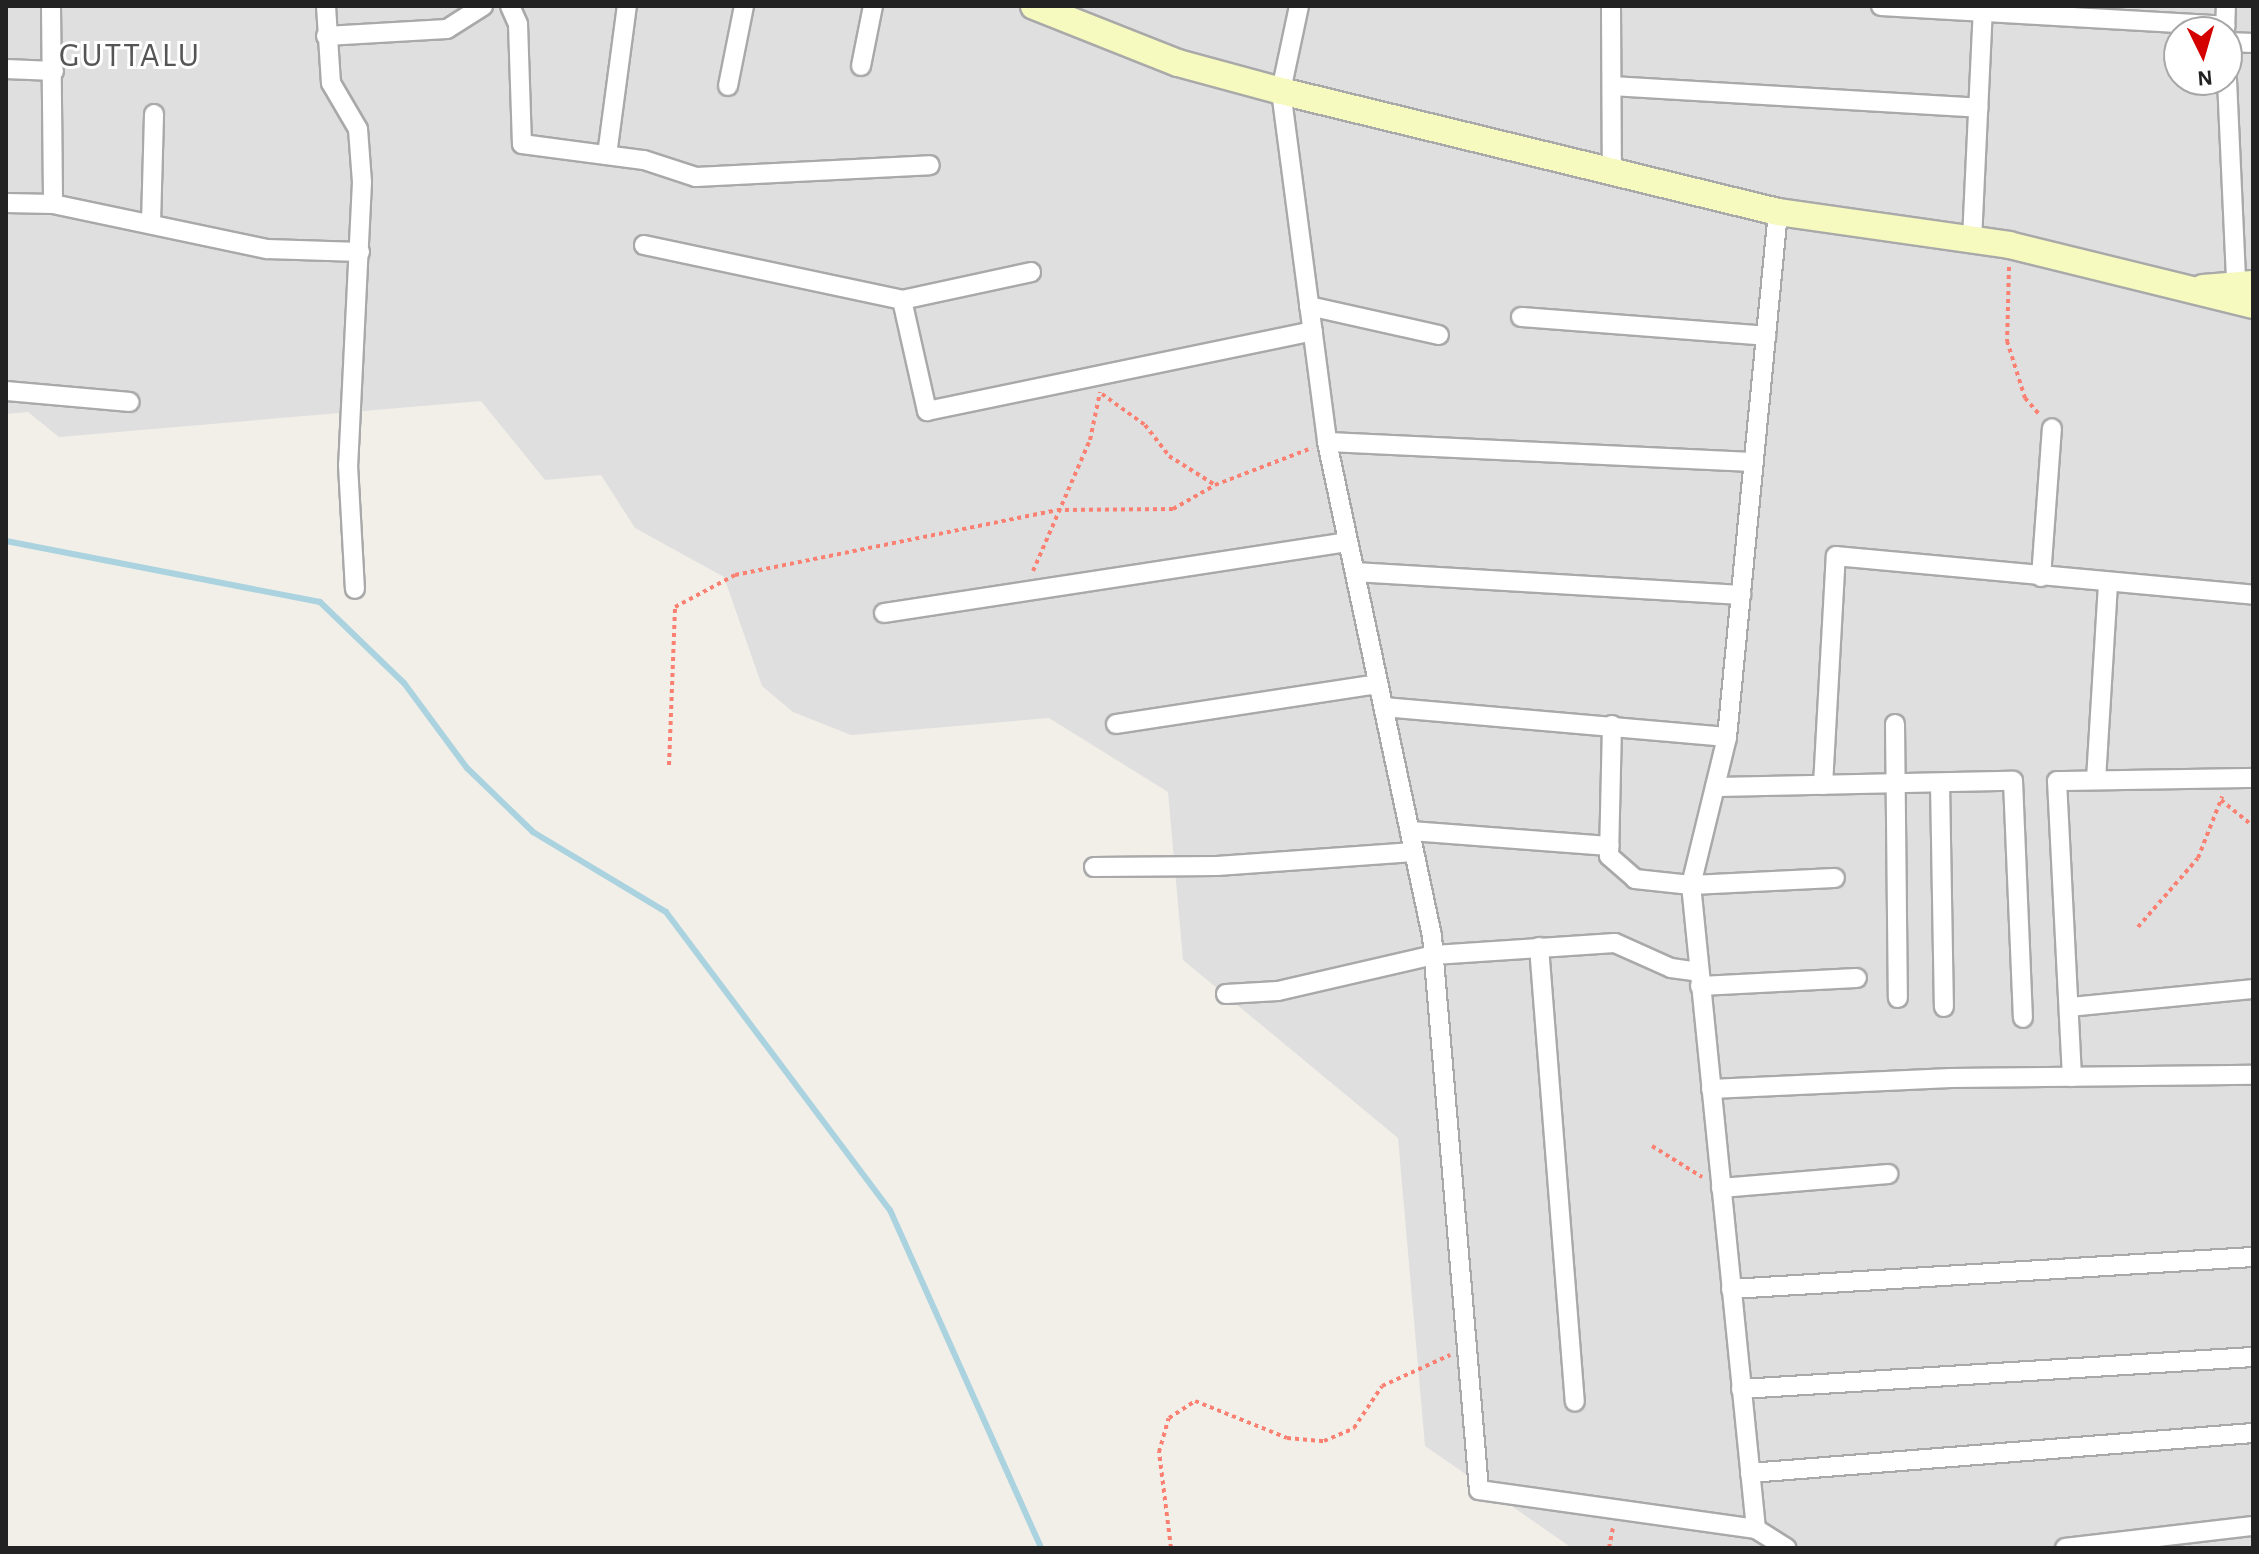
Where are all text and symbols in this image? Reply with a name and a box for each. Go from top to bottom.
north arrow [2163,16,2243,96]
district label: GUTTALU [59,37,201,77]
text: N [2196,66,2214,90]

